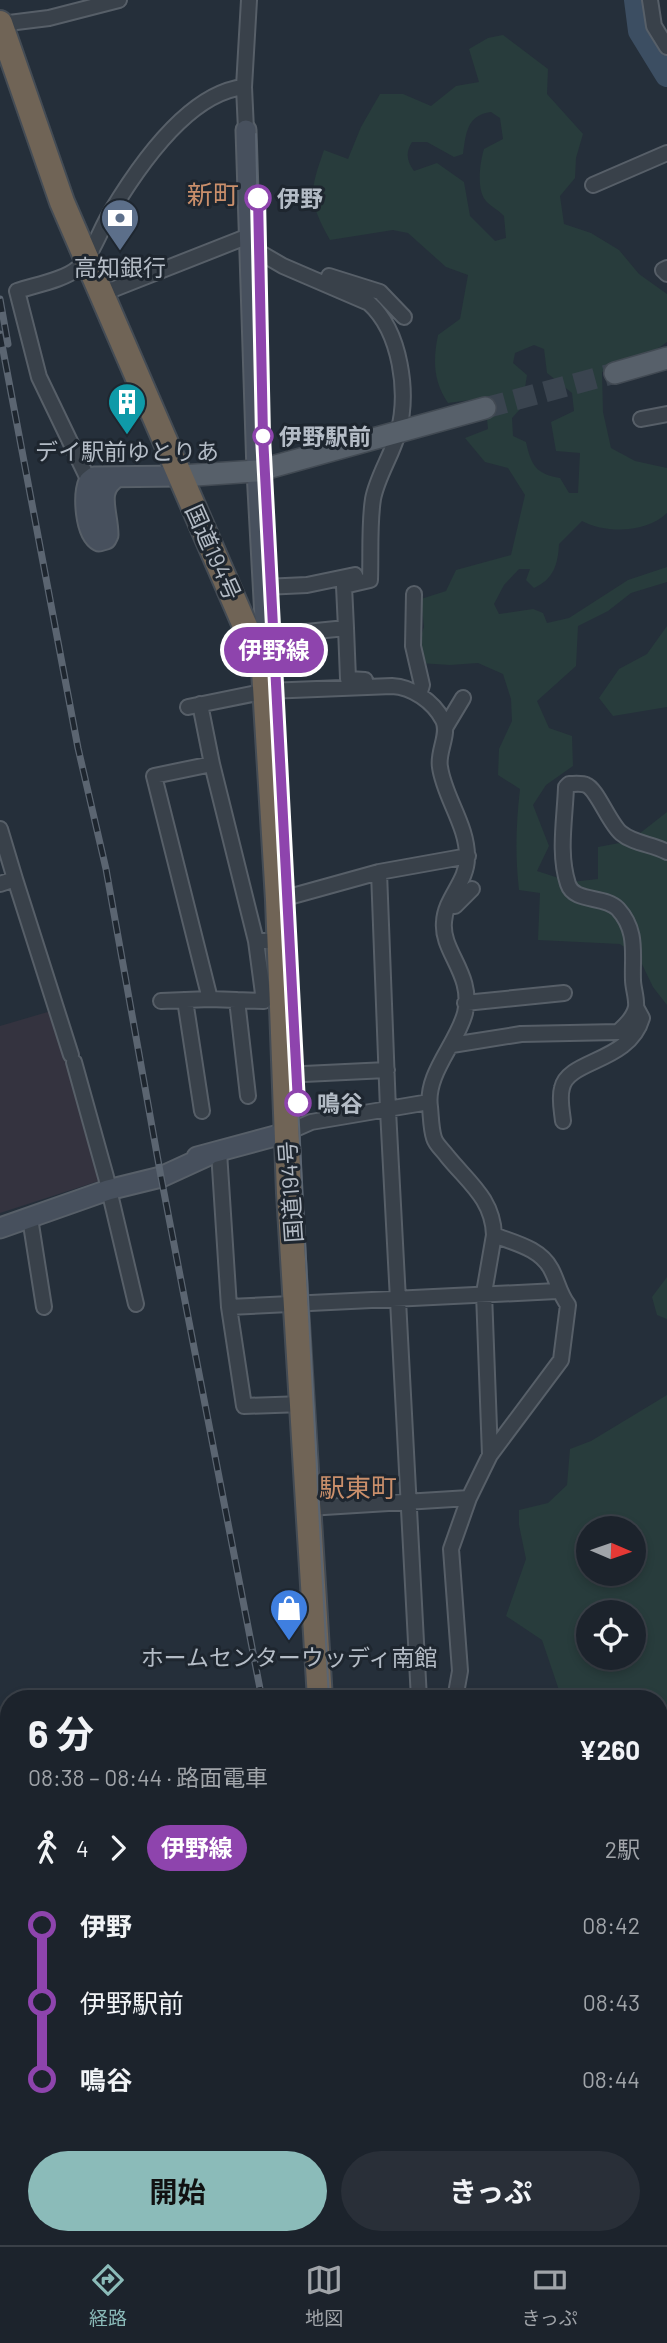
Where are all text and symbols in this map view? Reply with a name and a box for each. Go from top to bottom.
district label: 新町 [187,178,239,209]
place label: 伊野 [277,184,323,212]
marker: 伊野 [245,185,271,211]
bank icon: 高知銀行 [99,197,141,252]
place label: 高知銀行 [74,253,166,281]
building icon: デイ駅前ゆとりあ [106,381,148,436]
place label: 伊野駅前 [279,422,371,450]
marker: 伊野駅前 [253,426,273,446]
place label: デイ駅前ゆとりあ [35,437,219,465]
street label: 国道194号 [181,500,247,604]
line badge: 伊野線 [234,627,314,673]
text: 伊野線 [238,635,310,664]
place label: 鳴谷 [317,1089,363,1117]
marker: 鳴谷 [285,1090,311,1116]
street label: 国道194号 [272,1140,308,1244]
district label: 駅東町 [319,1471,397,1502]
north arrow [576,1516,646,1586]
map controls [576,1516,646,1670]
shop icon: ホームセンターウッディ南館 [268,1587,310,1642]
button: locate [576,1600,646,1670]
place label: ホームセンターウッディ南館 [141,1643,437,1671]
text: 6 分 [28,1710,94,1756]
text: ¥260 [579,1734,640,1765]
text: 08:38 – 08:44 · 路面電車 [28,1763,268,1791]
icon: walk [28,1829,66,1867]
icon: forward [99,1829,137,1867]
text: 伊野線 [161,1833,233,1862]
text: 4 [76,1834,89,1862]
text: 2駅 [605,1835,640,1863]
text: 伊野 [80,1910,132,1941]
text: 08:42 [582,1911,640,1939]
text: 伊野駅前 [80,1987,184,2018]
text: 08:43 [583,1988,640,2016]
text: 鳴谷 [80,2064,132,2095]
text: 08:44 [582,2065,640,2093]
button: 開始 [28,2151,327,2231]
button: きっぷ [341,2151,640,2231]
tab: 経路 [89,2261,127,2330]
tab: 地図 [305,2261,343,2330]
tab: きっぷ [522,2261,578,2330]

